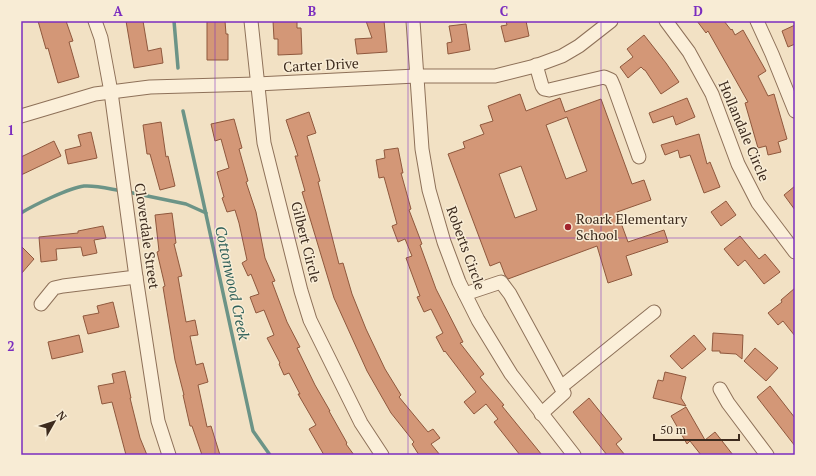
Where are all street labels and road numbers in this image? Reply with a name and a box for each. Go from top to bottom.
street label: Carter Drive [283,53,359,76]
street label: Hollandale Circle [715,78,774,184]
street label: Cloverdale Street [131,182,164,291]
street label: Gilbert Circle [287,199,326,284]
street label: Roberts Circle [443,203,490,292]

